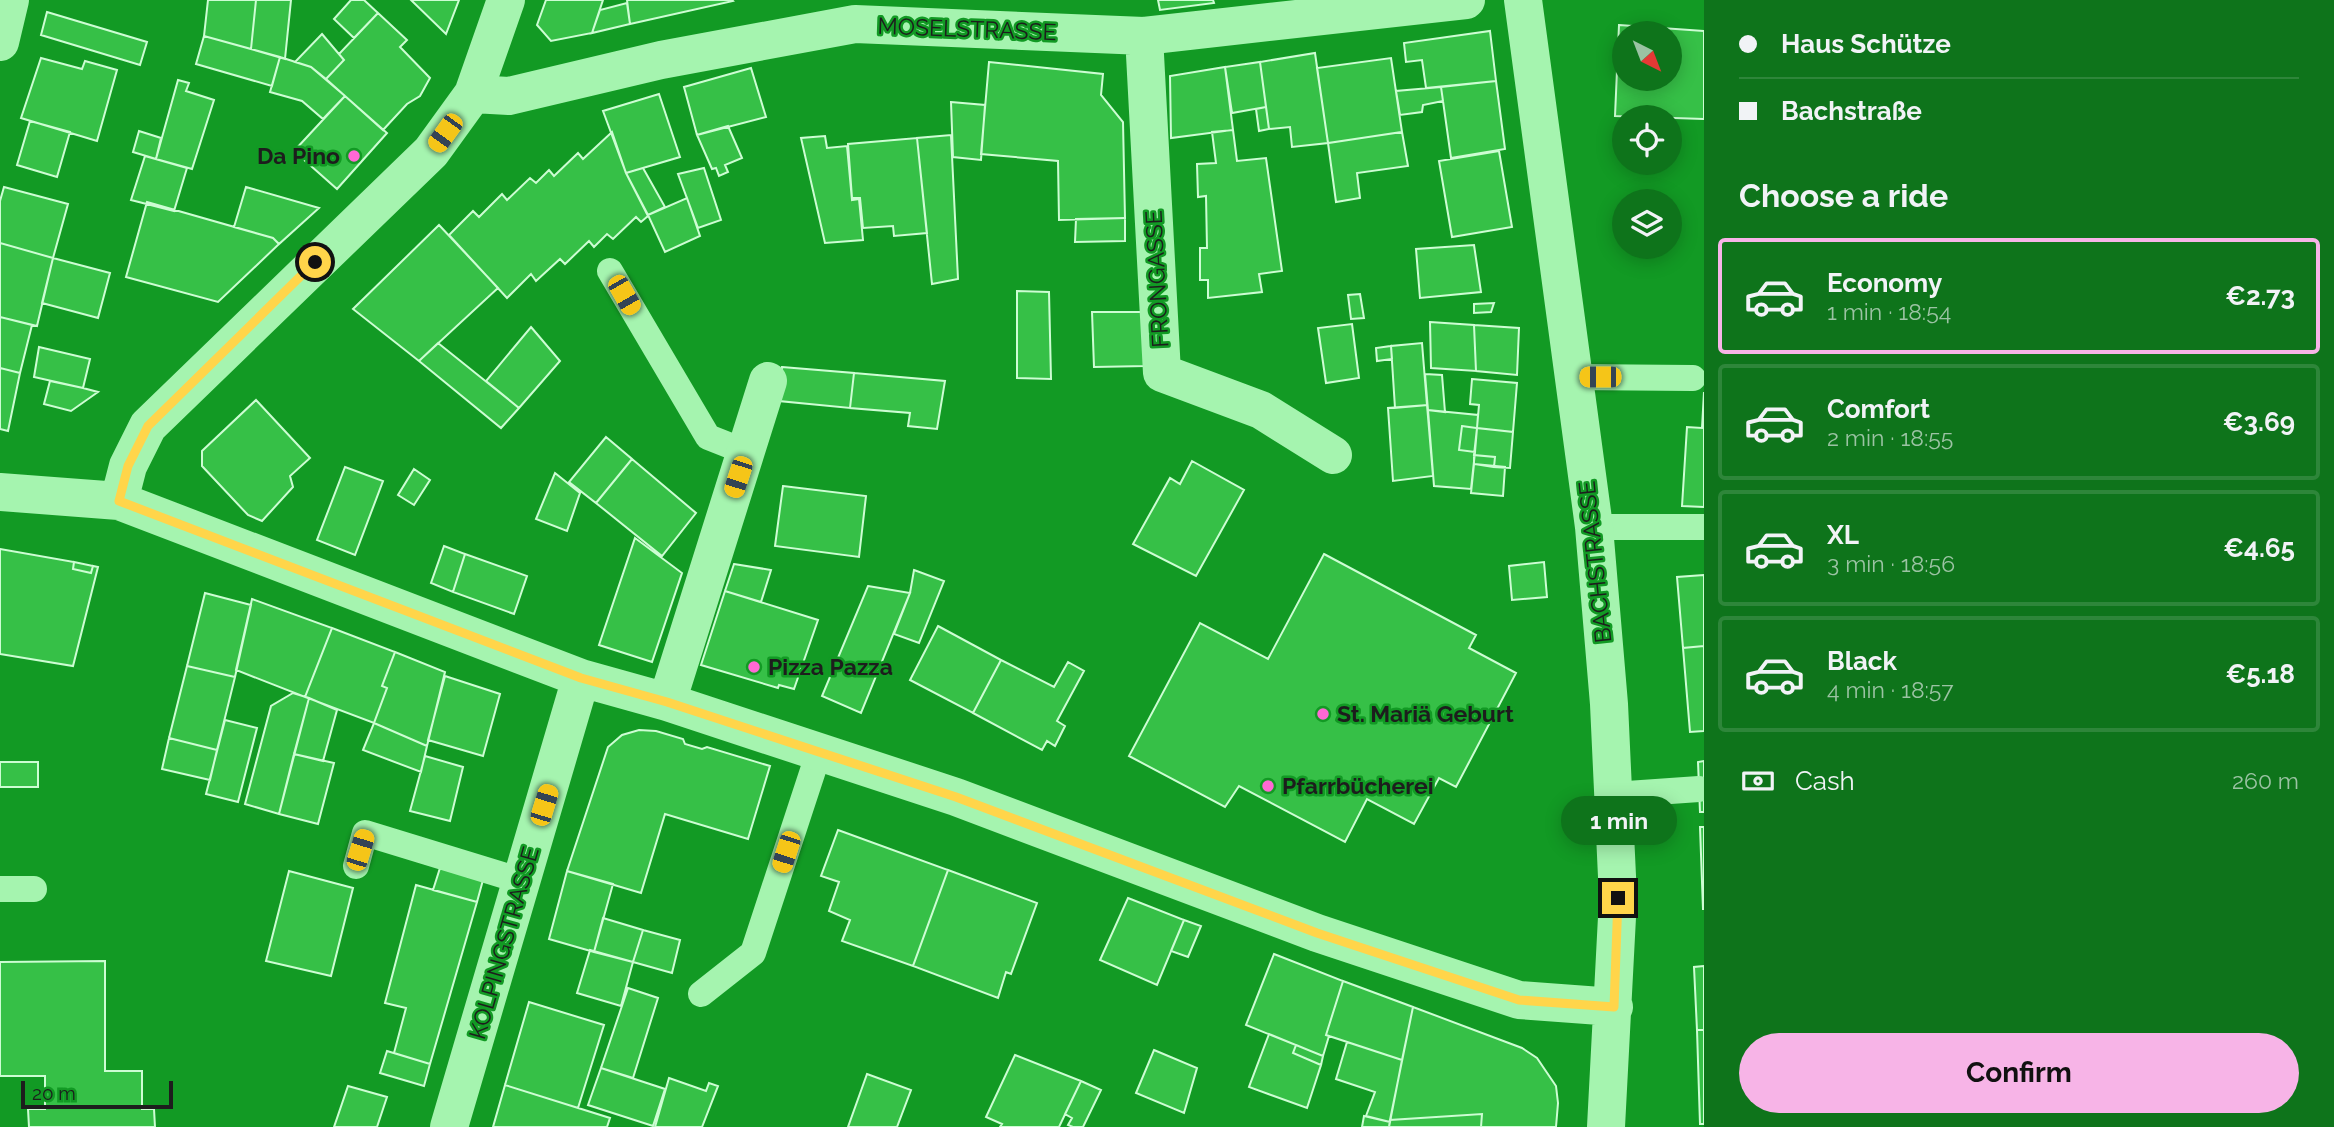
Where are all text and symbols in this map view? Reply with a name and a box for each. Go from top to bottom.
street label: MOSELSTRASSE [877,12,1057,45]
north arrow [1612,21,1682,91]
map controls [1612,21,1682,259]
text: Haus Schütze [1781,29,1951,59]
text: Bachstraße [1781,96,1922,126]
button: locate [1612,105,1682,175]
car [425,110,466,156]
place label: Da Pino [257,142,340,169]
marker: Da Pino [346,148,362,164]
text: Choose a ride [1739,177,1948,214]
button: layers [1612,189,1682,259]
street label: FRONGASSE [1139,210,1174,348]
route start [299,246,331,278]
icon: car [1743,265,1806,328]
text: Economy [1827,268,1942,298]
car [605,272,644,318]
text: €2.73 [2225,281,2295,311]
text: 1 min · 18:54 [1827,298,1951,325]
car [1580,367,1622,388]
icon: car [1743,391,1806,454]
text: Comfort [1827,394,1930,424]
text: €3.69 [2223,407,2295,437]
text: 2 min · 18:55 [1827,424,1953,451]
car [722,454,755,500]
street label: BACHSTRASSE [1573,480,1616,644]
icon: car [1743,517,1806,580]
text: XL [1827,520,1859,550]
text: €4.65 [2223,533,2295,563]
text: 3 min · 18:56 [1827,550,1955,577]
icon: car [1743,643,1806,706]
text: Black [1827,646,1897,676]
place label: Pizza Pazza [768,653,893,680]
marker: Pizza Pazza [746,659,762,675]
text: €5.18 [2225,659,2295,689]
text: 4 min · 18:57 [1827,676,1954,703]
place label: St. Mariä Geburt [1337,700,1514,727]
marker: St. Mariä Geburt [1315,706,1331,722]
icon: cash [1739,762,1777,800]
text: Cash [1795,766,1855,796]
text: 260 m [2232,767,2299,794]
place label: Pfarrbücherei [1282,772,1434,799]
marker: Pfarrbücherei [1260,778,1276,794]
car [528,782,561,828]
callout: 1 min [1560,796,1676,846]
text: 1 min [1590,807,1648,834]
car [344,827,377,873]
car [770,829,803,875]
street label: KOLPINGSTRASSE [463,844,544,1042]
route end [1602,882,1634,914]
button: Confirm [1739,1033,2299,1113]
scale bar [21,1078,173,1110]
text: 20 m [32,1082,76,1104]

